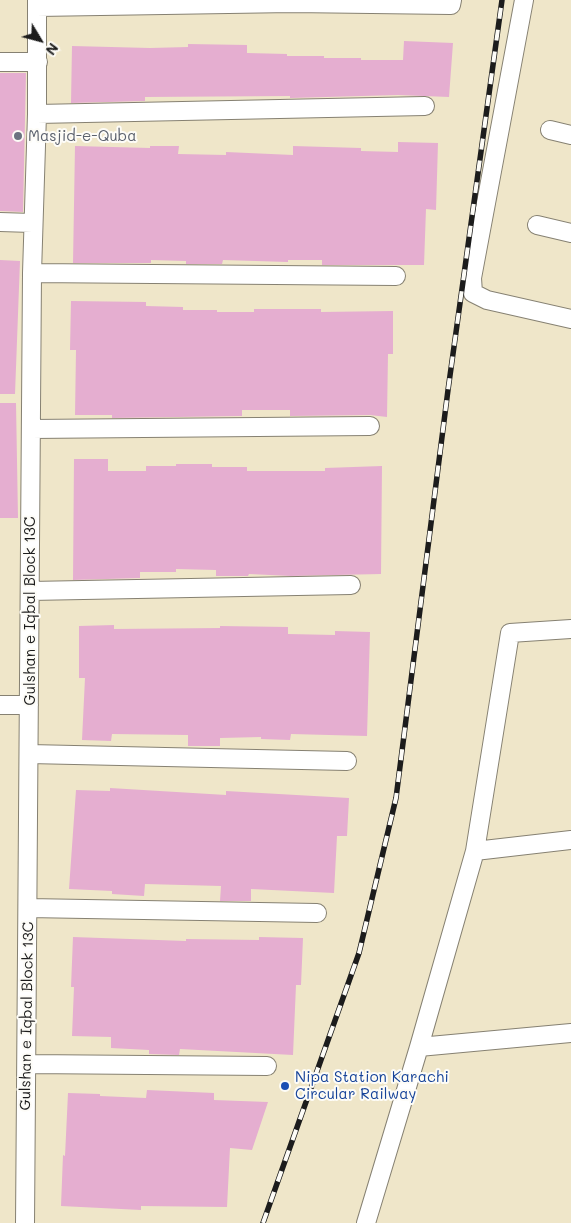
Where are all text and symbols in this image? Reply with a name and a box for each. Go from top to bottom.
north arrow [15,15,65,65]
text: N [42,39,63,59]
place label: Masjid-e-Quba [28,127,136,145]
marker: Masjid-e-Quba [12,130,24,142]
street label: Gulshan e Iqbal Block 13C [21,517,39,705]
street label: Gulshan e Iqbal Block 13C [16,921,38,1111]
place label: Nipa Station Karachi Circular Railway [295,1068,449,1103]
marker: Nipa Station Karachi Circular Railway [279,1080,291,1092]

